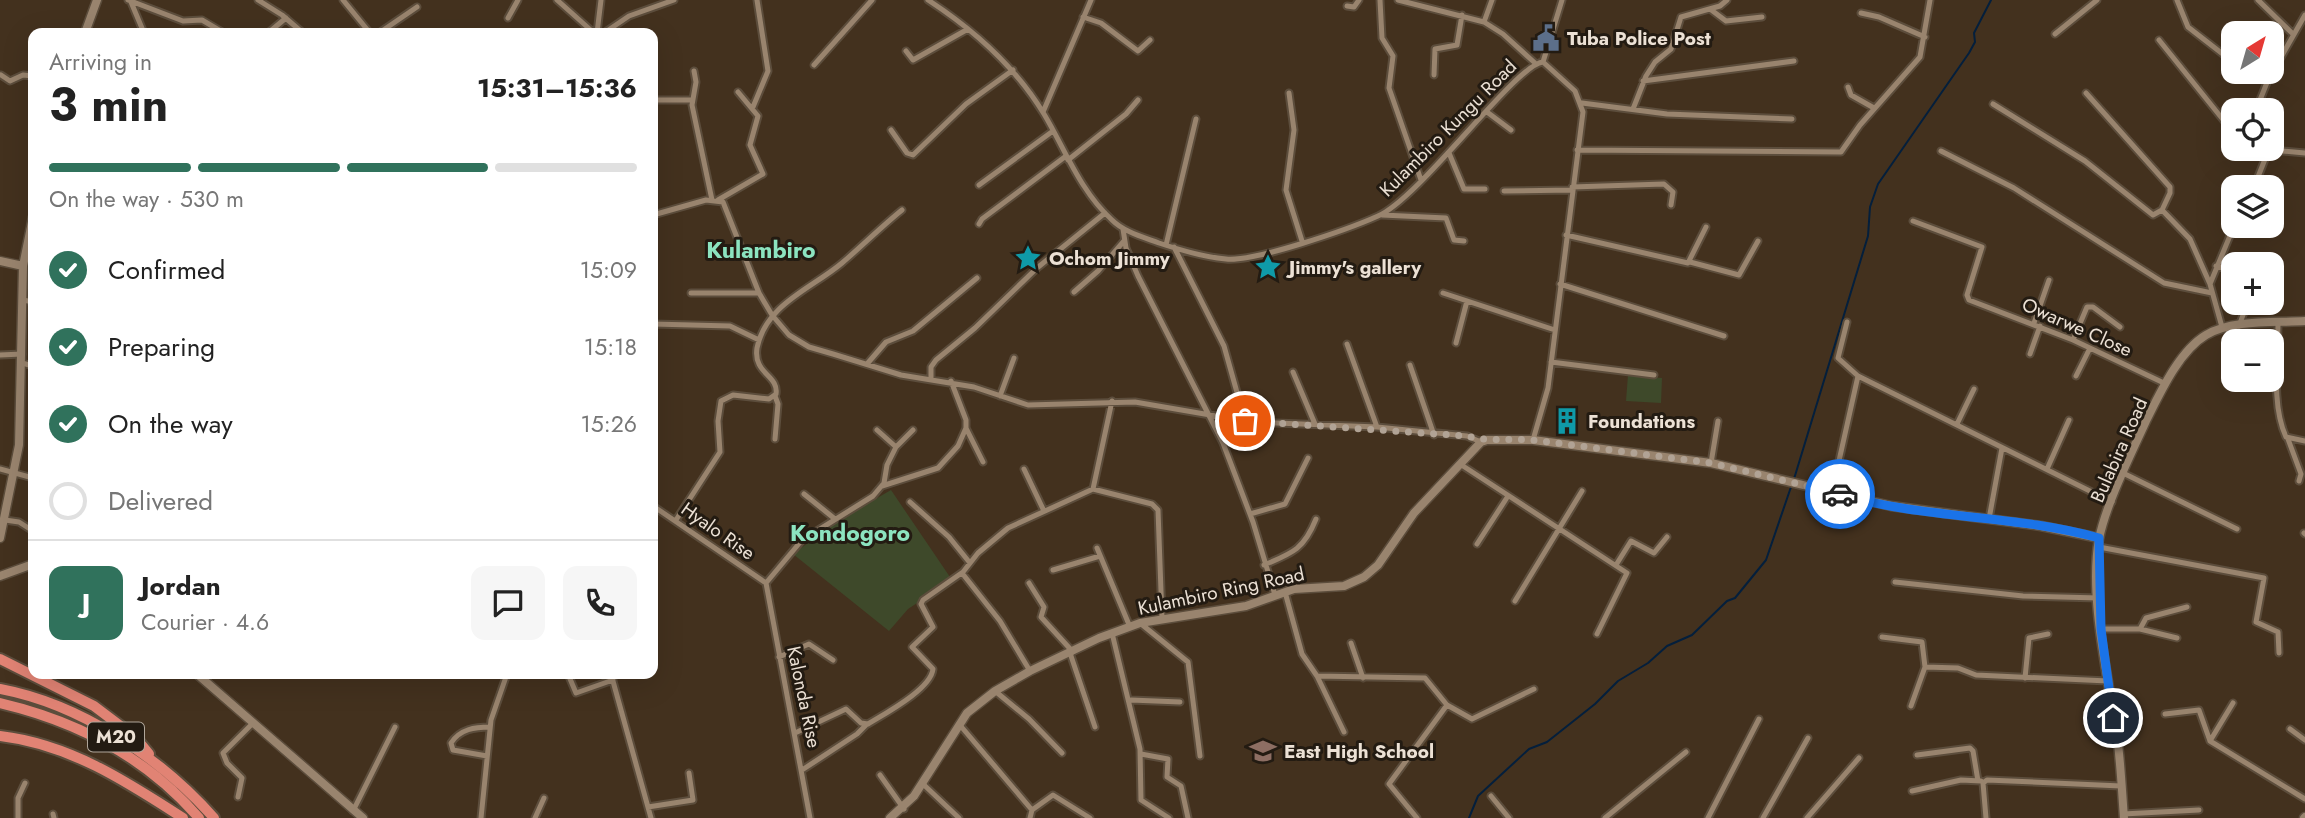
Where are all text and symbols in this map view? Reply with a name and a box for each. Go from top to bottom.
north arrow [2221,21,2284,84]
map controls [2221,21,2284,392]
public building icon: Tuba Police Post [1531,23,1561,53]
place label: Tuba Police Post [1567,25,1711,52]
text: Arriving in [49,45,152,79]
street label: Kulambiro Kungu Road [1373,53,1523,203]
text: 15:31–15:36 [477,69,637,107]
text: 3 min [49,72,168,138]
button: locate [2221,98,2284,161]
button: layers [2221,175,2284,238]
text: On the way · 530 m [49,182,244,216]
district label: Kulambiro [706,233,816,267]
place icon: Ochom Jimmy [1013,243,1043,273]
place label: Ochom Jimmy [1049,245,1171,272]
icon: check [49,251,87,289]
text: Confirmed [108,251,225,289]
place icon: Jimmy's gallery [1253,252,1283,282]
button: + [2221,252,2284,315]
text: 15:09 [580,253,637,287]
place label: Jimmy's gallery [1285,254,1422,281]
street label: Owarwe Close [2018,291,2136,363]
icon: check [49,328,87,366]
text: Preparing [108,328,215,366]
button: − [2221,329,2284,392]
text: 15:18 [584,330,637,364]
pin [1215,391,1275,451]
street label: Bulabira Road [2084,393,2154,507]
icon: bag [1226,402,1264,440]
icon: check [49,405,87,443]
text: On the way [108,405,233,443]
building icon: Foundations [1552,406,1582,436]
text: 15:26 [580,407,637,441]
place label: Foundations [1588,408,1695,435]
courier [1805,459,1875,529]
icon: car [1821,475,1859,513]
text: Delivered [108,482,213,520]
street label: Hyalo Rise [676,496,761,566]
district label: Kondogoro [790,516,910,550]
street label: Kulambiro Ring Road [1135,560,1307,622]
button: chat [471,566,545,640]
button: phone [563,566,637,640]
text: Jordan [141,567,221,605]
text: J [82,584,90,622]
text: Courier · 4.6 [141,605,269,639]
street label: Kalonda Rise [780,644,828,751]
pin [2083,688,2143,748]
icon: home [2094,699,2132,737]
road number: M20 [88,722,144,752]
school or university icon: East High School [1248,736,1278,766]
place label: East High School [1284,738,1434,765]

